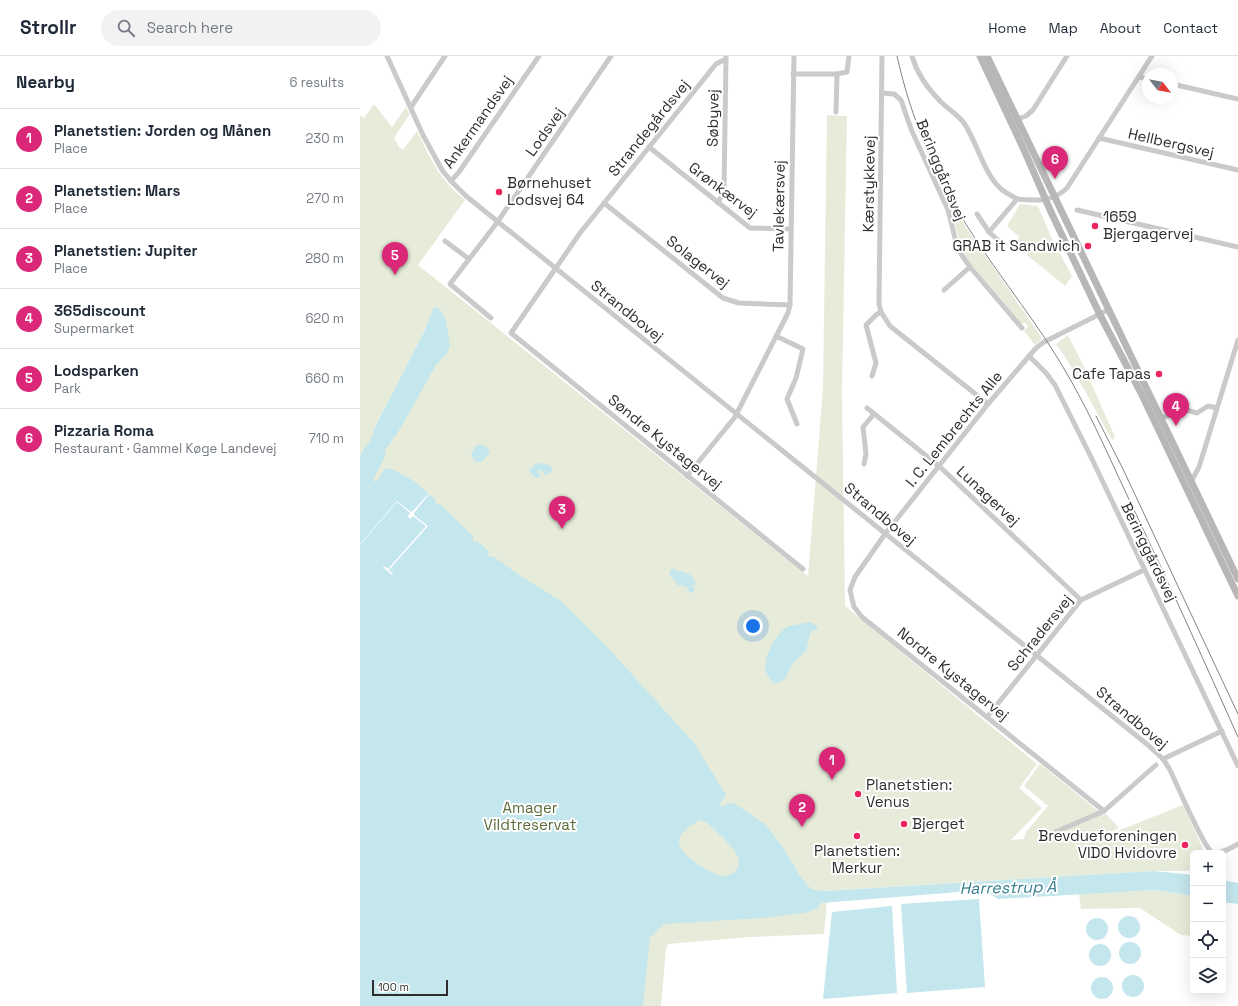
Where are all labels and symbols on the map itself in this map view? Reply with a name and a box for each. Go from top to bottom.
north arrow [1142,68,1178,104]
street label: Ankermandsvej [438,72,517,172]
street label: Strandegårdsvej [604,75,693,180]
street label: Søbyvej [702,89,723,147]
street label: Lodsvej [521,104,568,160]
street label: Beringgårdsvej [912,116,971,224]
street label: Hellbergsvej [1126,123,1216,162]
street label: Kærstykkevej [858,135,879,233]
pin: 6 [1042,146,1068,179]
street label: Grønkærvej [685,157,762,222]
street label: Tavlekærsvej [768,160,789,252]
place label: Børnehuset Lodsvej 64 [507,173,592,209]
marker: Børnehuset Lodsvej 64 [494,187,504,197]
place label: 1659 Bjergagervej [1103,207,1193,243]
marker: 1659 Bjergagervej [1090,221,1100,231]
street label: Solagervej [663,231,734,292]
place label: GRAB it Sandwich [952,236,1080,255]
marker: GRAB it Sandwich [1083,241,1093,251]
pin: 5 [382,242,408,275]
street label: Strandbovej [587,276,667,346]
place label: Cafe Tapas [1072,364,1151,383]
street label: I. C. Lembrechts Alle [901,367,1006,490]
marker: Cafe Tapas [1154,369,1164,379]
street label: Søndre Kystagervej [604,390,726,493]
pin: 4 [1163,393,1189,426]
street label: Lunagervej [953,462,1024,530]
street label: Strandbovej [841,478,920,549]
pin: 3 [549,496,575,529]
street label: Beringgårdsvej [1117,499,1182,605]
street label: Schradersvej [1003,590,1076,675]
your location [743,616,763,636]
street label: Nordre Kystagervej [894,623,1013,724]
street label: Strandbovej [1093,682,1172,753]
pin: 1 [819,747,845,780]
place label: Planetstien: Venus [866,775,952,811]
marker: Planetstien: Venus [853,789,863,799]
pin: 2 [789,794,815,827]
park label: Amager Vildtreservat [484,798,576,834]
place label: Bjerget [912,814,965,833]
marker: Bjerget [899,819,909,829]
place label: Brevdueforeningen VIDO Hvidovre [1038,826,1177,862]
marker: Planetstien: Merkur [852,831,862,841]
marker: Brevdueforeningen VIDO Hvidovre [1180,840,1190,850]
place label: Planetstien: Merkur [814,841,900,877]
water label: Harrestrup Å [959,876,1057,899]
scale bar [372,978,448,997]

